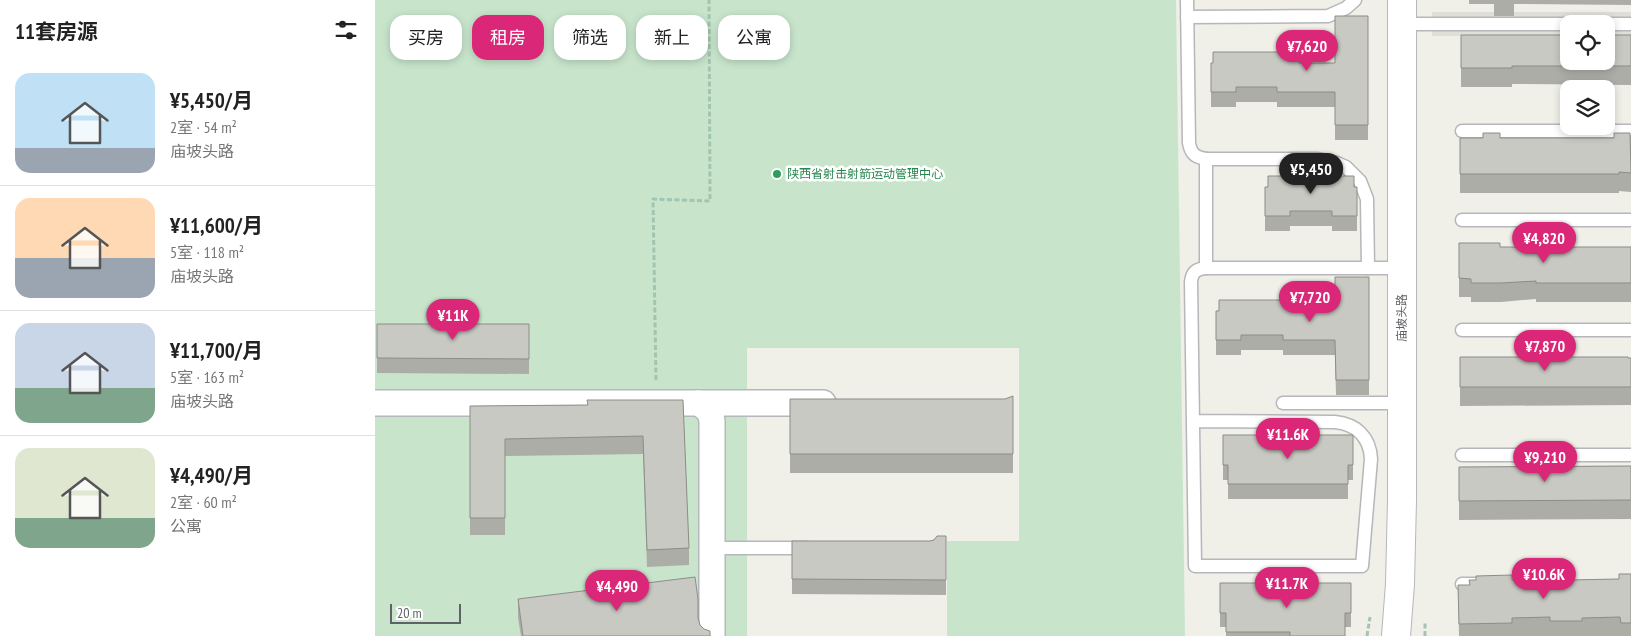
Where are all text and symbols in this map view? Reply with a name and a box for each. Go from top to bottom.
chip: 买房 [390,15,462,60]
chip: 租房 [472,15,544,60]
chip: 筛选 [554,15,626,60]
chip: 新上 [636,15,708,60]
chip: 公寓 [718,15,790,60]
map controls [1560,15,1615,135]
button: locate [1560,15,1615,70]
icon: filters [332,16,360,44]
text: 11套房源 [15,18,98,45]
pin: ¥7,620 [1266,30,1348,72]
text: ¥7,620 [1287,36,1327,56]
button: layers [1560,80,1615,135]
text: ¥5,450/月 [170,87,253,114]
icon: home [55,93,115,153]
text: 2室 · 54 m² [170,117,237,137]
text: 庙坡头路 [170,141,234,161]
pin: ¥5,450 [1270,152,1352,195]
text: ¥5,450 [1290,159,1332,179]
place label: 陕西省射击射箭运动管理中心 [787,166,943,181]
marker: 陕西省射击射箭运动管理中心 [771,168,783,180]
text: ¥11,600/月 [170,212,263,239]
icon: home [55,218,115,278]
pin: ¥4,820 [1503,222,1585,264]
text: ¥4,820 [1523,228,1565,248]
text: 5室 · 118 m² [170,242,244,262]
text: 庙坡头路 [170,266,234,286]
pin: ¥7,720 [1269,280,1351,323]
text: ¥7,720 [1290,287,1330,307]
street label: 庙坡头路 [1394,294,1409,342]
pin: ¥11K [423,298,483,341]
text: ¥11K [437,305,469,325]
pin: ¥7,870 [1504,330,1586,372]
text: ¥7,870 [1525,336,1565,356]
text: ¥11,700/月 [170,337,263,364]
icon: home [55,343,115,403]
text: 5室 · 163 m² [170,367,244,387]
text: 庙坡头路 [170,391,234,411]
pin: ¥11.6K [1247,418,1329,460]
text: ¥11.6K [1267,424,1309,444]
pin: ¥9,210 [1504,440,1586,483]
text: ¥9,210 [1524,447,1566,467]
text: ¥4,490/月 [170,462,253,489]
icon: home [55,468,115,528]
text: 2室 · 60 m² [170,492,237,512]
text: 公寓 [170,516,202,536]
pin: ¥10.6K [1503,558,1585,600]
text: ¥10.6K [1523,564,1565,584]
pin: ¥11.7K [1246,566,1328,609]
pin: ¥4,490 [576,570,658,612]
text: ¥11.7K [1266,573,1308,593]
text: ¥4,490 [596,576,638,596]
scale bar [390,601,461,624]
text: 20 m [397,604,422,622]

